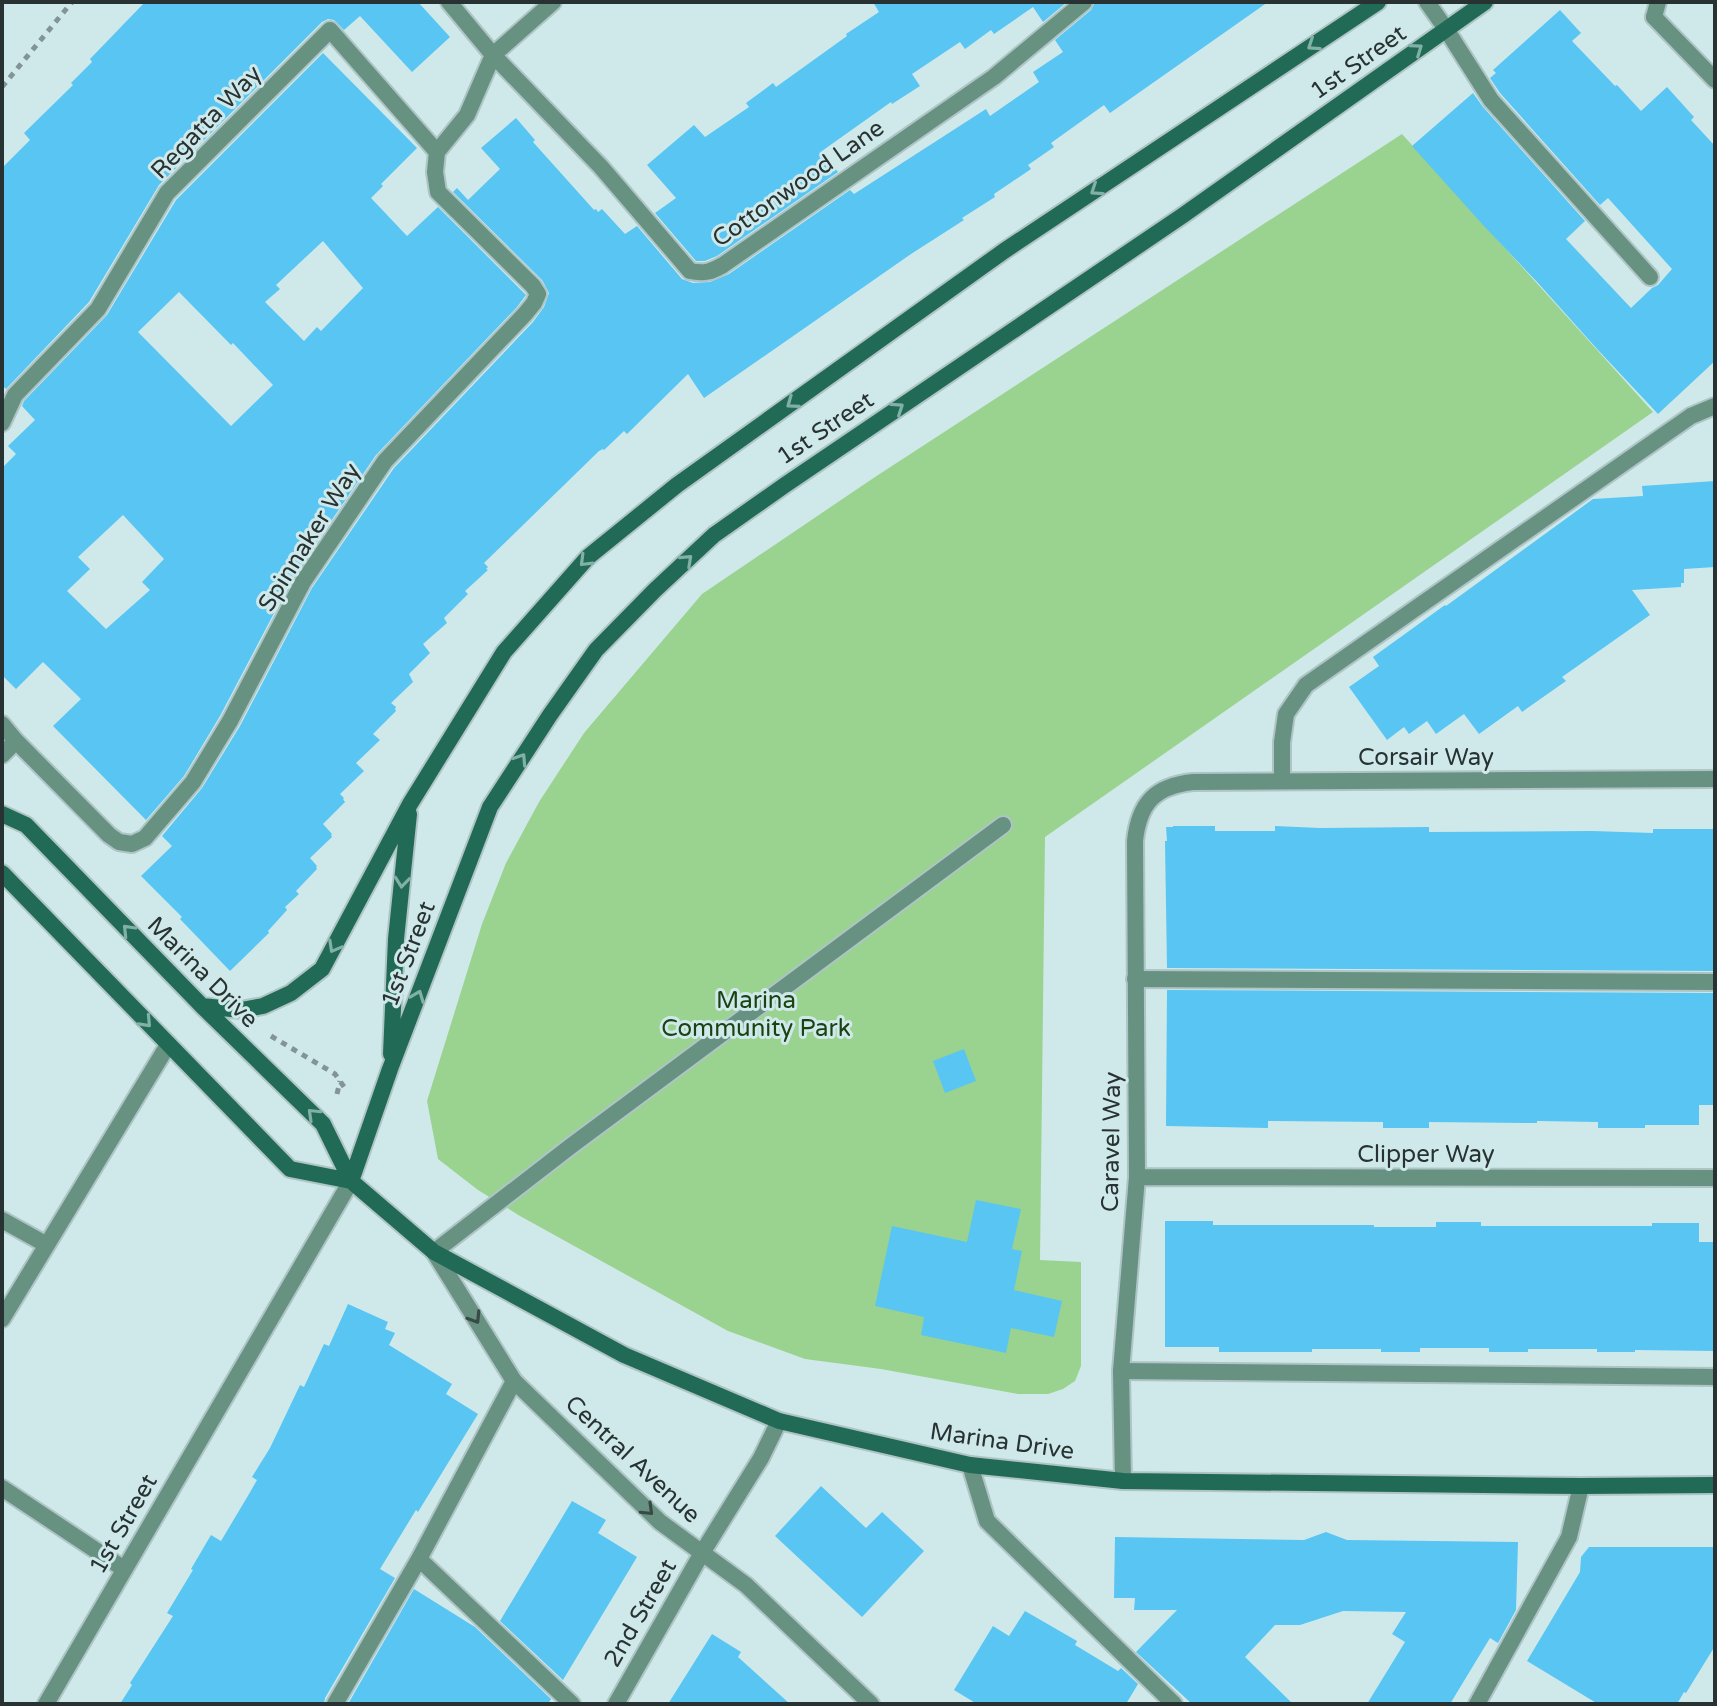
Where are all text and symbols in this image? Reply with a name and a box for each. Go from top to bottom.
street label: 1st Street [1305,19,1412,106]
one-way arrow [1307,36,1321,51]
one-way arrow [1408,44,1423,59]
street label: Regatta Way [145,59,268,185]
street label: Cottonwood Lane [707,113,890,253]
one-way arrow [1091,180,1105,195]
street label: 1st Street [771,385,879,471]
one-way arrow [786,393,800,408]
one-way arrow [889,403,903,418]
street label: Spinnaker Way [252,457,367,617]
one-way arrow [580,552,595,566]
one-way arrow [678,555,692,570]
street label: Corsair Way [1358,743,1494,772]
one-way arrow [512,753,527,768]
one-way arrow [394,876,411,889]
street label: 1st Street [375,897,442,1011]
street label: Marina Drive [141,911,264,1034]
one-way arrow [122,925,137,939]
one-way arrow [329,939,344,954]
park label: Marina Community Park [661,986,851,1043]
one-way arrow [408,990,425,1004]
one-way arrow [137,1013,151,1027]
street label: Caravel Way [1096,1071,1127,1212]
one-way arrow [308,1109,322,1123]
street label: Clipper Way [1357,1140,1495,1169]
one-way arrow [466,1309,481,1324]
street label: Central Avenue [559,1389,706,1529]
street label: Marina Drive [928,1417,1076,1466]
street label: 1st Street [83,1469,164,1579]
one-way arrow [639,1501,653,1515]
street label: 2nd Street [598,1554,683,1672]

